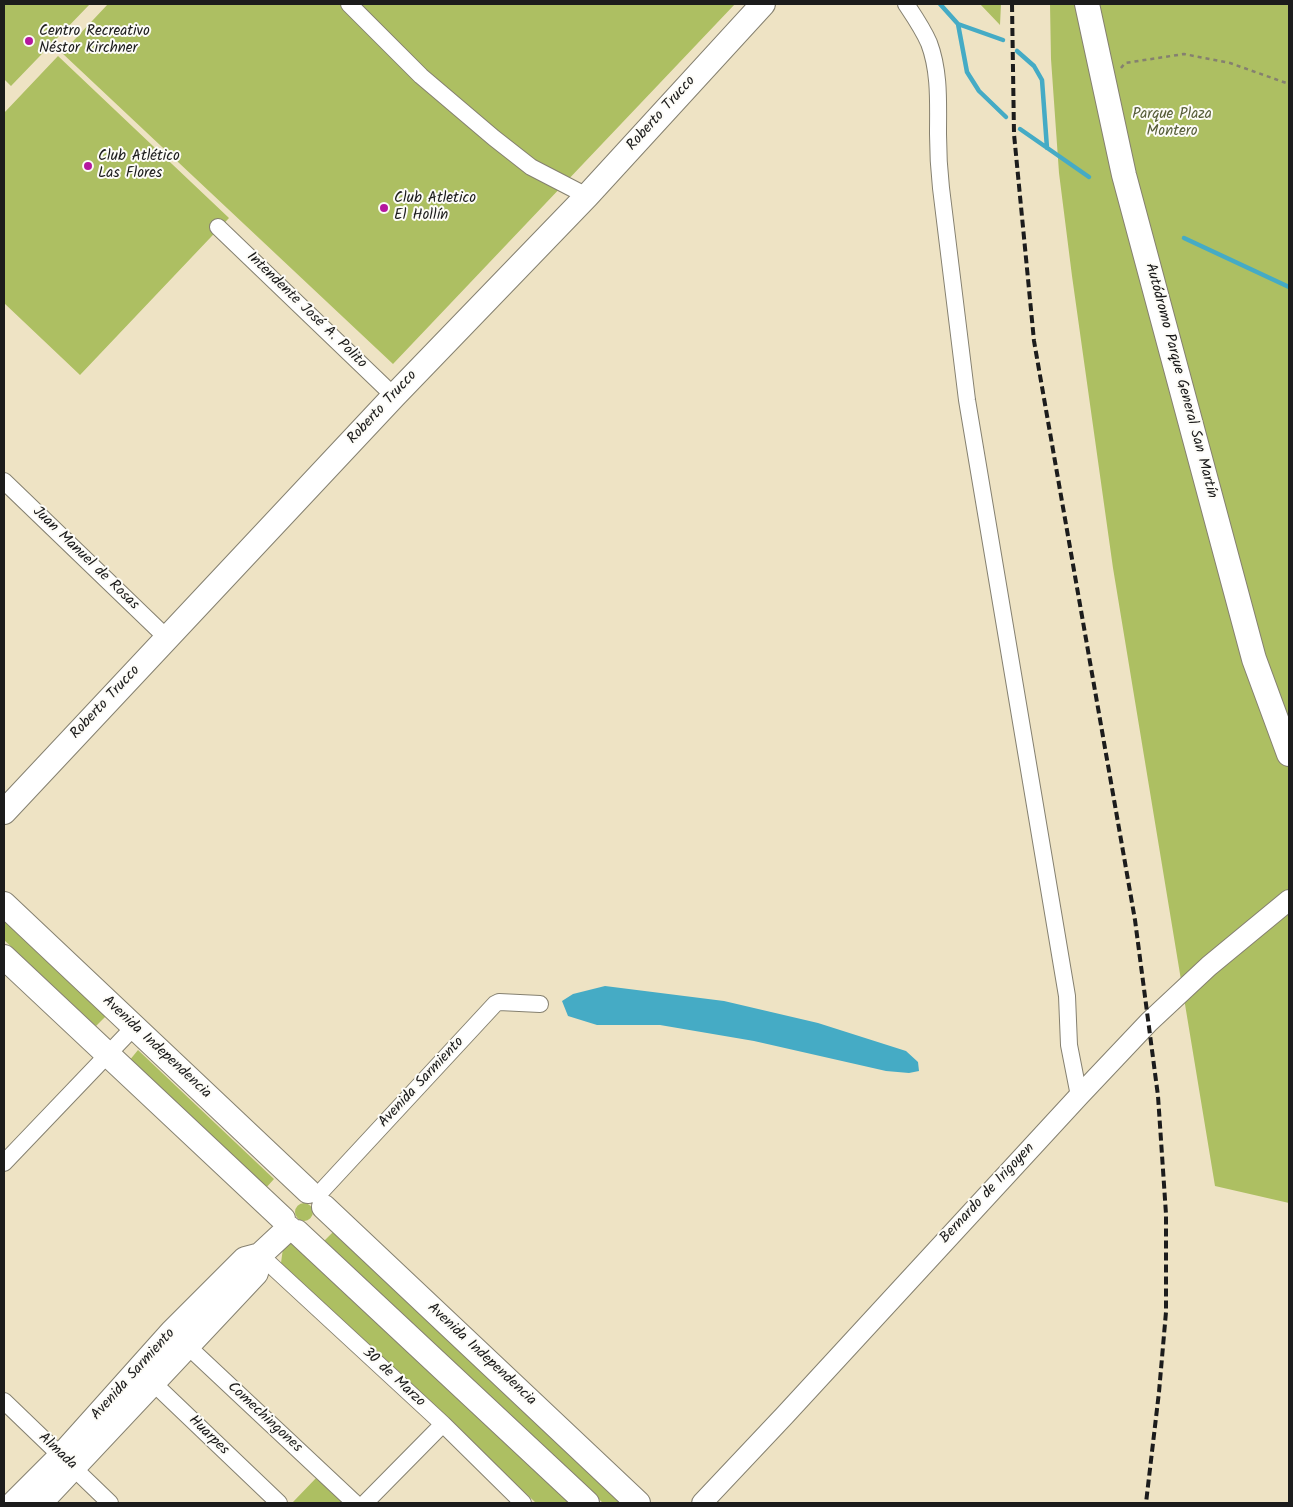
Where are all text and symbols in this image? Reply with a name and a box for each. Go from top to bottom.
place label: Centro Recreativo Néstor Kirchner [39,23,150,58]
marker: Centro Recreativo Néstor Kirchner [23,35,35,47]
street label: Roberto Trucco [624,73,700,155]
park label: Parque Plaza Montero [1132,106,1212,141]
place label: Club Atlético Las Flores [98,148,180,183]
marker: Club Atlético Las Flores [82,160,94,172]
place label: Club Atletico El Hollín [394,190,476,225]
marker: Club Atletico El Hollín [378,202,390,214]
street label: Intendente José A. Polito [242,249,370,373]
street label: Autódromo Parque General San Martín [1140,261,1220,501]
street label: Roberto Trucco [344,367,422,449]
street label: Juan Manuel de Rosas [28,503,142,615]
street label: Roberto Trucco [67,662,145,744]
street label: Avenida Independencia [98,993,214,1103]
street label: Avenida Sarmiento [375,1034,469,1132]
street label: Bernardo de Irigoyen [937,1140,1039,1248]
street label: Avenida Independencia [423,1300,539,1410]
street label: Avenida Sarmiento [88,1325,180,1425]
street label: 30 de Marzo [358,1344,428,1412]
street label: Comechingones [223,1379,305,1457]
street label: Huarpes [184,1412,232,1460]
street label: Almada [34,1430,80,1474]

